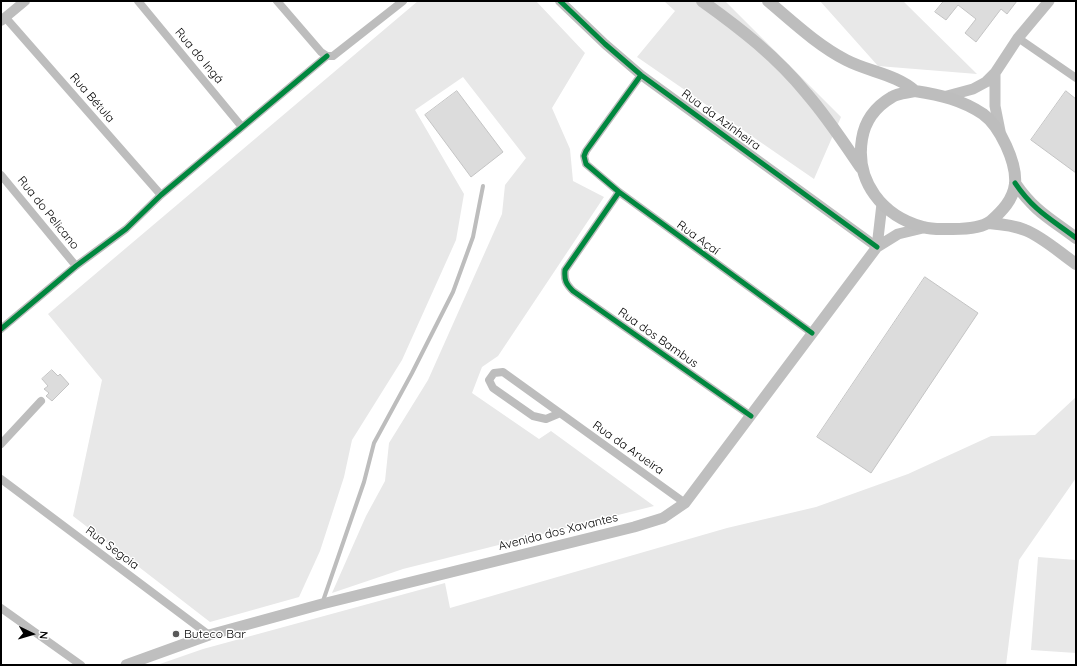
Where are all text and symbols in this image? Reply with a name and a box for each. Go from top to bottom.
street label: Rua do Ingá [172,25,226,87]
street label: Rua Bétula [67,70,117,126]
street label: Rua da Azinheira [679,87,763,153]
street label: Rua do Pelicano [14,174,82,252]
street label: Rua Açaí [674,218,722,258]
street label: Rua dos Bambus [615,305,701,371]
street label: Rua da Arueira [590,418,666,478]
street label: Avenida dos Xavantes [497,510,619,554]
street label: Rua Segoia [82,523,142,573]
north arrow [12,614,52,654]
place label: Buteco Bar [184,627,246,641]
marker: Buteco Bar [171,629,181,639]
text: N [37,630,51,640]

